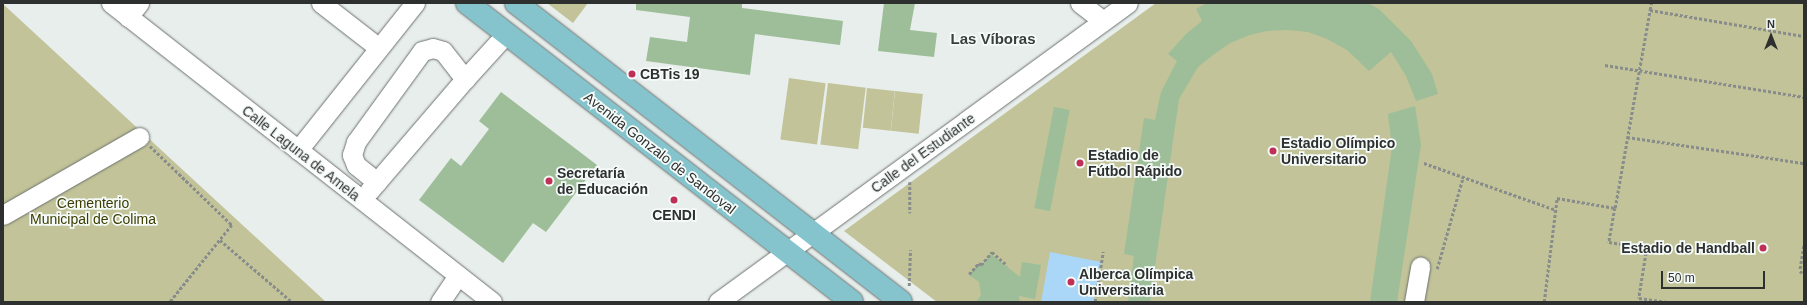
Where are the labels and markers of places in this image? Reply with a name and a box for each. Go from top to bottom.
place label: CBTis 19 [640,66,700,82]
marker: CBTis 19 [627,69,637,79]
place label: Estadio Olímpico Universitario [1281,135,1395,168]
marker: Estadio Olímpico Universitario [1268,146,1278,156]
place label: Estadio de Fútbol Rápido [1088,147,1182,180]
marker: Estadio de Fútbol Rápido [1075,158,1085,168]
place label: Secretaría de Educación [557,165,648,198]
marker: Secretaría de Educación [544,176,554,186]
marker: CENDI [669,195,679,205]
place label: CENDI [652,207,696,223]
place label: Estadio de Handball [1621,240,1755,256]
marker: Estadio de Handball [1758,243,1768,253]
place label: Alberca Olímpica Universitaria [1079,266,1193,298]
marker: Alberca Olímpica Universitaria [1066,277,1076,287]

